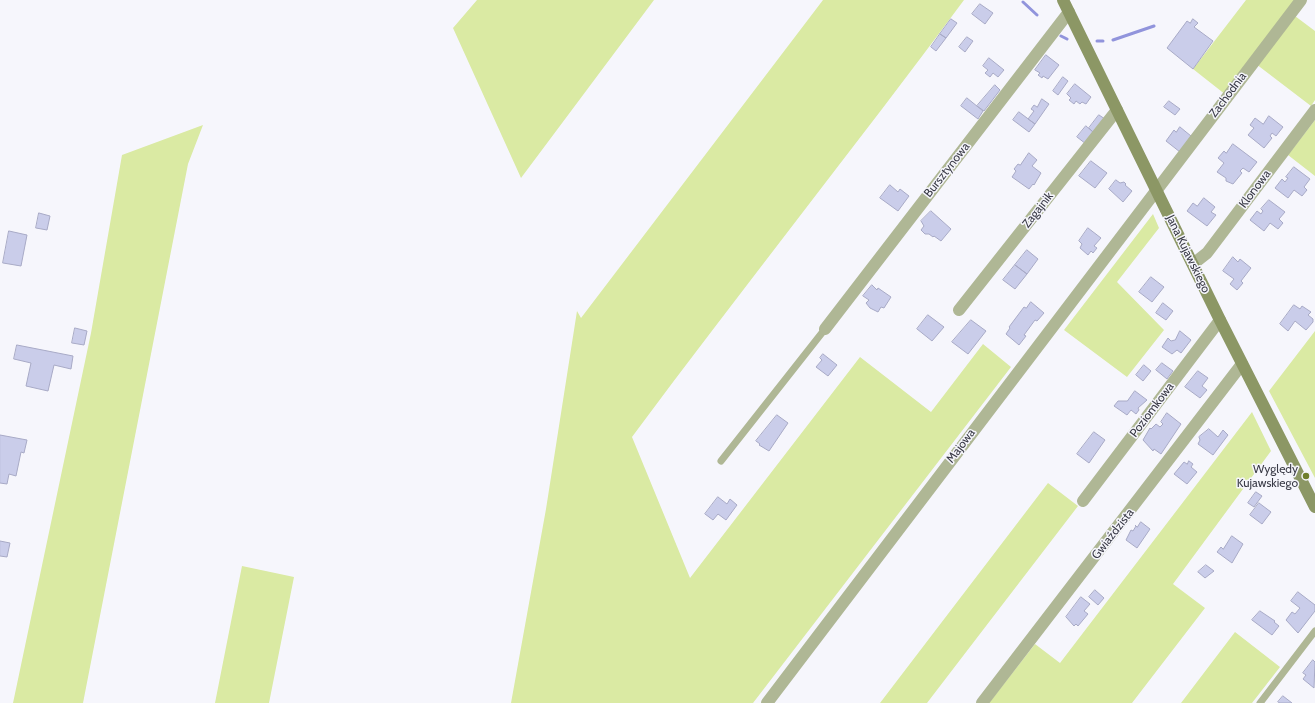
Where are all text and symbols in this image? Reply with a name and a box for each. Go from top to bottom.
street label: Zachodnia [1206,70,1250,120]
street label: Bursztynowa [921,140,973,200]
street label: Klonowa [1236,167,1274,211]
street label: Zagajnik [1020,189,1056,231]
street label: Jana Kujawskiego [1163,213,1213,295]
street label: Poziomkowa [1127,380,1177,440]
street label: Majowa [944,426,978,466]
place label: Wyględy Kujawskiego [1237,462,1298,490]
marker: Wyględy Kujawskiego [1301,471,1311,481]
street label: Gwiaździsta [1089,506,1137,562]

